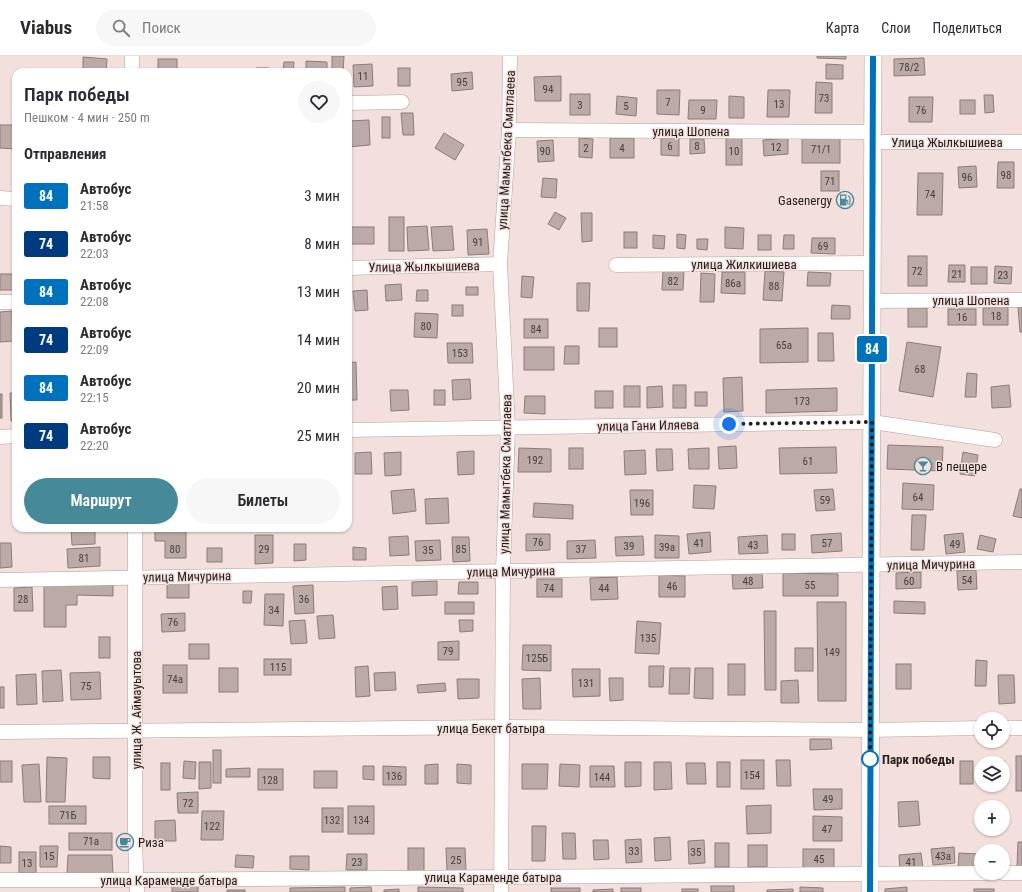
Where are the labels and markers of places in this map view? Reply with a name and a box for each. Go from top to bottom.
fuel station icon: Gasenergy [835,190,855,210]
place label: Gasenergy [778,193,833,208]
bar icon: В пещере [913,456,933,476]
place label: В пещере [936,459,987,474]
marker: Парк победы [861,750,879,768]
place label: Парк победы [882,752,955,767]
cafe icon: Риза [115,832,135,852]
place label: Риза [138,835,164,850]

